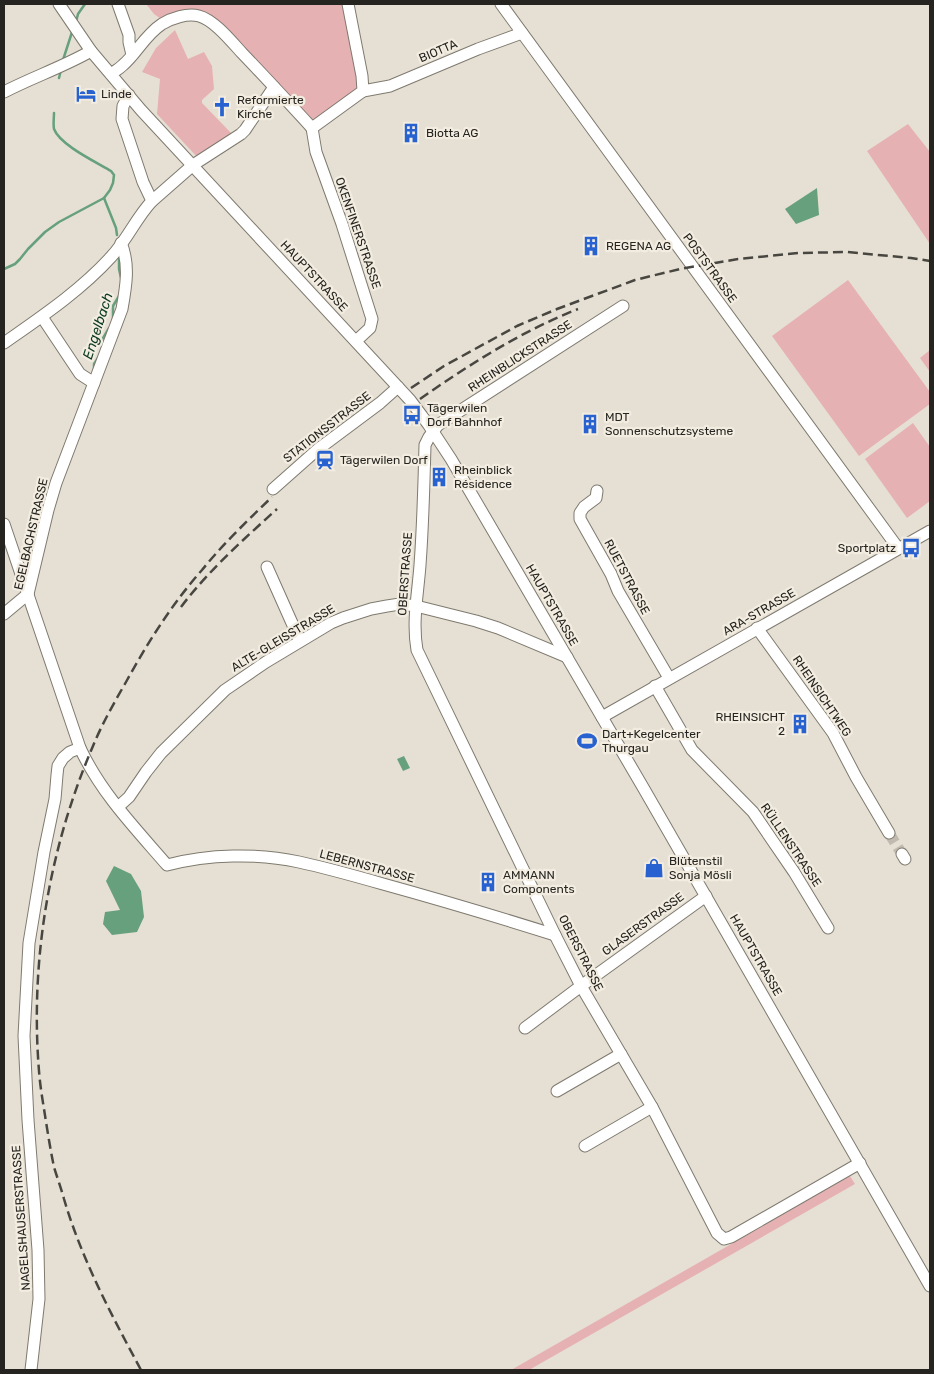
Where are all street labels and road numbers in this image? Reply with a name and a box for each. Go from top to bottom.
street label: BIOTTA [417,37,459,65]
street label: OKENFINERSTRASSE [332,175,384,291]
street label: POSTSTRASSE [680,231,740,305]
street label: HAUPTSTRASSE [278,238,350,314]
street label: RHEINBLICKSTRASSE [466,317,574,395]
street label: STATIONSSTRASSE [281,389,373,465]
street label: EGELBACHSTRASSE [11,477,51,591]
street label: OBERSTRASSE [395,532,415,616]
street label: RUETSTRASSE [601,537,653,617]
street label: HAUPTSTRASSE [523,562,581,648]
street label: ARA-STRASSE [720,586,798,638]
street label: ALTE-GLEISSTRASSE [229,601,337,675]
street label: RHEINSICHTWEG [790,653,854,739]
street label: RÜLLENSTRASSE [758,801,824,889]
street label: LEBERNSTRASSE [318,847,416,885]
street label: GLASERSTRASSE [599,890,687,958]
street label: HAUPTSTRASSE [727,912,785,998]
street label: OBERSTRASSE [556,913,606,993]
street label: NAGELSHAUSERSTRASSE [9,1145,33,1291]

